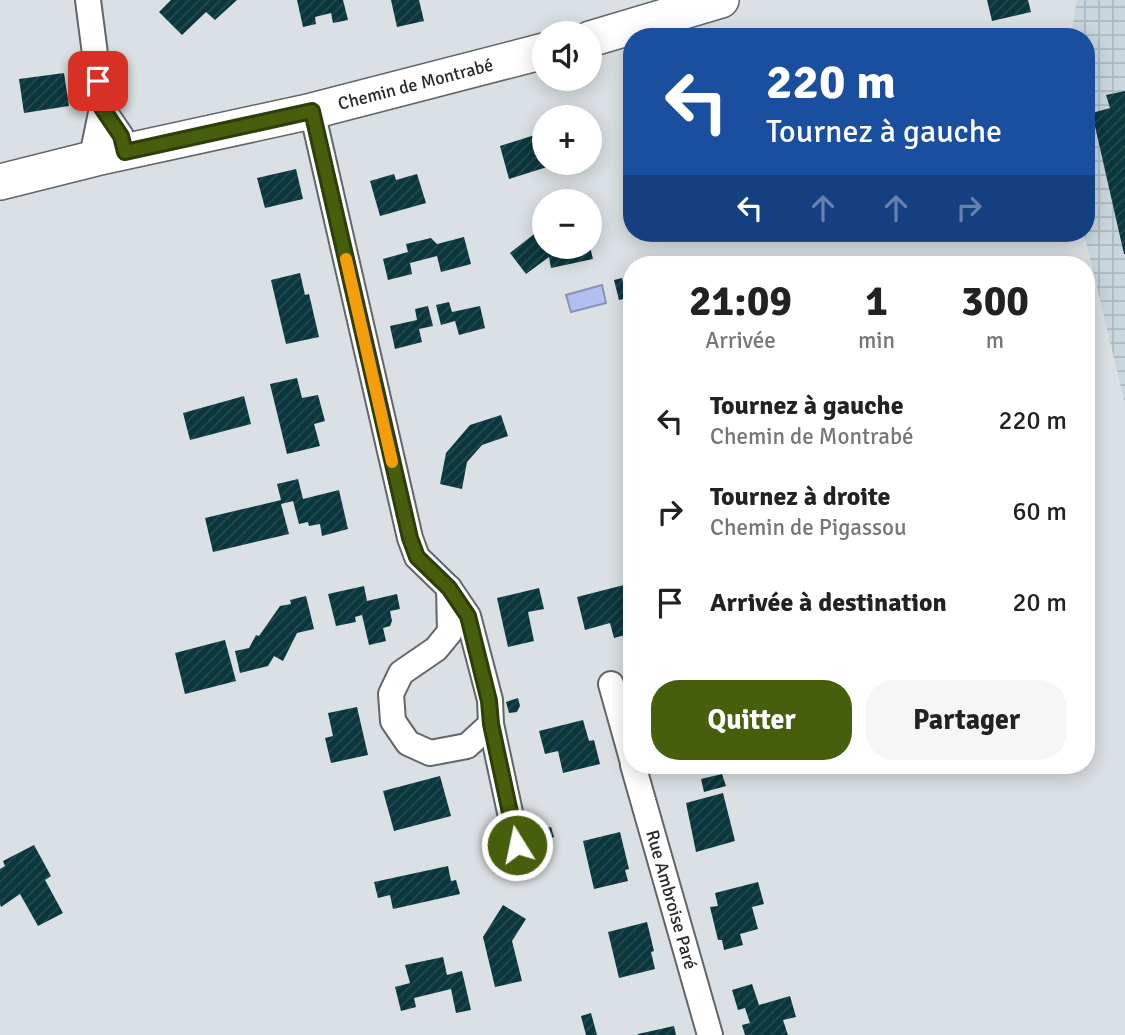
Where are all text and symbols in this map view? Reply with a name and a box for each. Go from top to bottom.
map controls [532,21,602,259]
button: sound [532,21,602,91]
pin [68,51,128,111]
text: 220 m [766,52,896,112]
street label: Chemin de Montrabé [336,54,496,115]
icon: left [651,56,742,147]
icon: arrive [79,62,117,100]
button: + [532,105,602,175]
text: Tournez à gauche [766,112,1002,151]
button: − [532,189,602,259]
icon: left [731,189,769,227]
icon: ahead [804,189,842,227]
icon: ahead [877,189,915,227]
icon: right [950,189,988,227]
text: 21:09 [689,276,792,327]
text: 1 [865,276,888,327]
text: 300 [961,276,1029,327]
text: Arrivée [705,326,776,355]
text: min [858,326,895,355]
text: m [986,326,1004,355]
text: Tournez à gauche [710,390,904,422]
icon: left [651,402,689,440]
text: 220 m [998,405,1067,437]
text: Chemin de Montrabé [710,422,914,451]
text: Tournez à droite [710,481,890,513]
icon: right [651,493,689,531]
text: 60 m [1012,496,1067,528]
text: Chemin de Pigassou [710,513,907,542]
icon: arrive [651,584,689,622]
text: Arrivée à destination [710,587,947,619]
text: 20 m [1012,587,1067,619]
button: Quitter [651,680,852,760]
button: Partager [866,680,1067,760]
position arrow [480,808,554,882]
street label: Rue Ambroise Paré [641,827,702,972]

